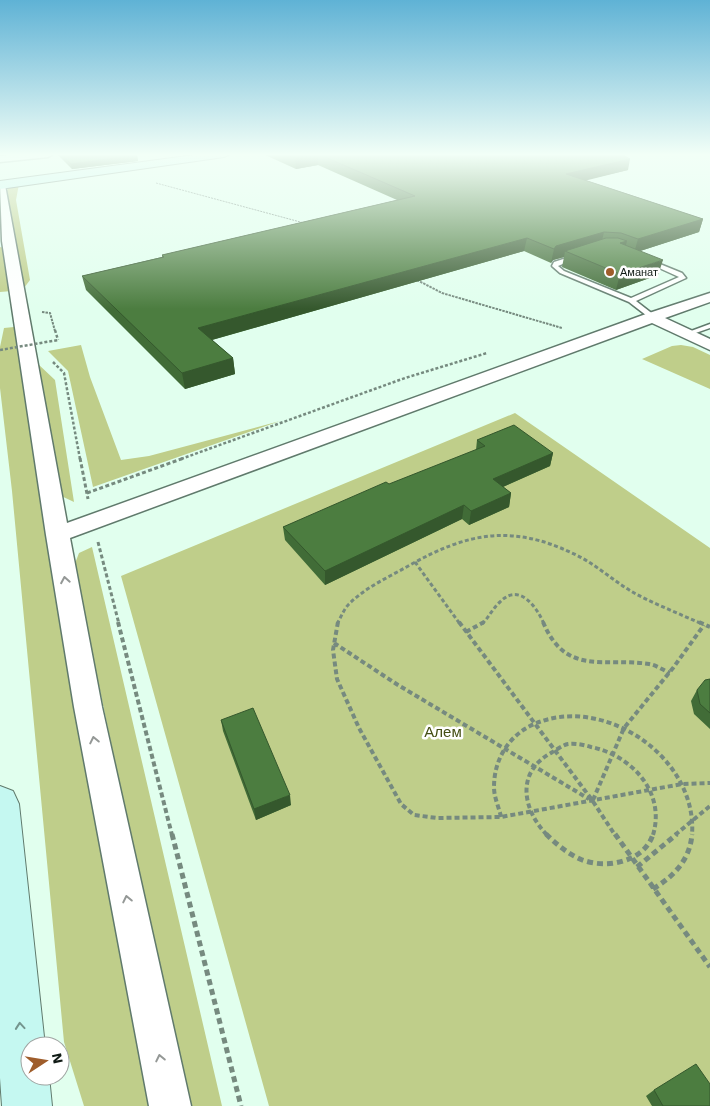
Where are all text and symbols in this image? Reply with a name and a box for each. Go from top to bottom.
marker: Аманат [604,266,616,278]
place label: Аманат [620,266,658,279]
one-way arrow [61,576,71,584]
park label: Алем [424,723,462,741]
one-way arrow [90,735,100,744]
one-way arrow [122,895,133,904]
one-way arrow [15,1022,26,1030]
north arrow [20,1036,70,1086]
text: N [49,1052,67,1065]
one-way arrow [155,1054,166,1063]

